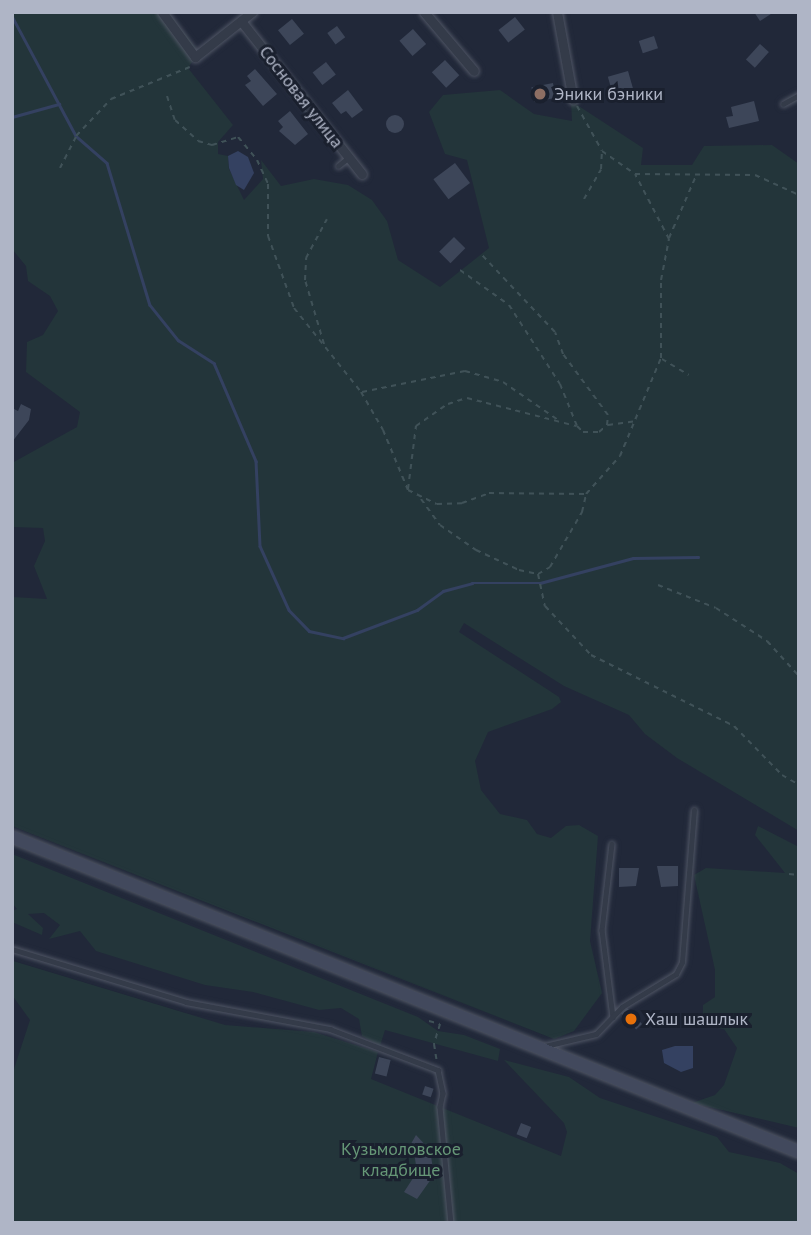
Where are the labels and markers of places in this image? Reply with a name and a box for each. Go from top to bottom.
place label: Эники бэники [554,83,663,105]
marker: Эники бэники [532,86,548,102]
place label: Хаш шашлык [645,1008,748,1030]
marker: Хаш шашлык [623,1011,639,1027]

